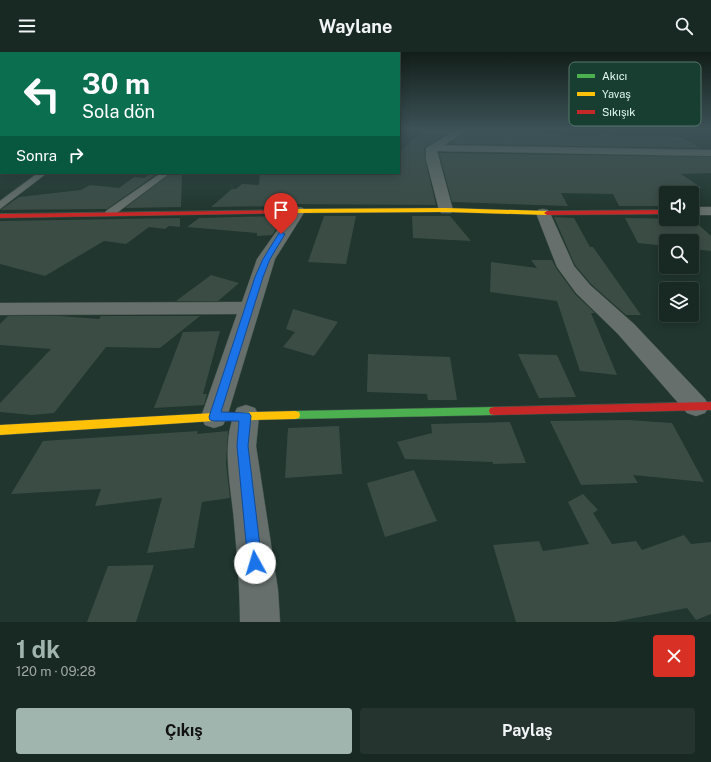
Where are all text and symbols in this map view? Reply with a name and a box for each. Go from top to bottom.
icon: menu [16,15,38,37]
icon: search [673,15,695,37]
text: Waylane [319,16,392,37]
legend [569,62,701,126]
text: 30 m [82,67,150,100]
icon: left [16,68,68,120]
text: Akıcı [602,70,627,82]
text: Yavaş [602,88,631,101]
text: Sola dön [82,101,155,122]
text: Sıkışık [602,106,635,119]
icon: right [65,144,87,166]
text: Sonra [16,147,57,164]
map controls [659,186,699,322]
button: sound [659,186,699,226]
pin [264,193,298,234]
icon: arrive [270,199,292,221]
button: search [659,234,699,274]
button: layers [659,282,699,322]
position arrow [234,542,276,584]
text: 1 dk [16,635,60,663]
button: close [653,635,695,677]
text: 120 m · 09:28 [16,664,96,679]
button: Çıkış [16,708,352,754]
button: Paylaş [360,708,695,754]

